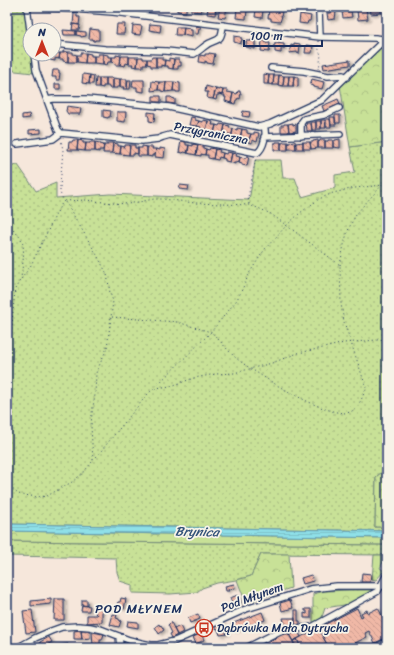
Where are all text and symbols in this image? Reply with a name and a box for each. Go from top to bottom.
north arrow [22,22,62,62]
scale bar [244,22,322,48]
text: N [37,23,46,42]
text: 100 m [250,25,283,47]
street label: Przygraniczna [172,115,250,151]
water label: Brynica [175,520,221,543]
street label: Pod Młynem [218,576,286,618]
district label: POD MŁYNEM [95,597,183,620]
place label: Dąbrówka Mała Dytrycha [217,617,349,639]
bus stop icon: Dąbrówka Mała Dytrycha [194,618,214,638]

